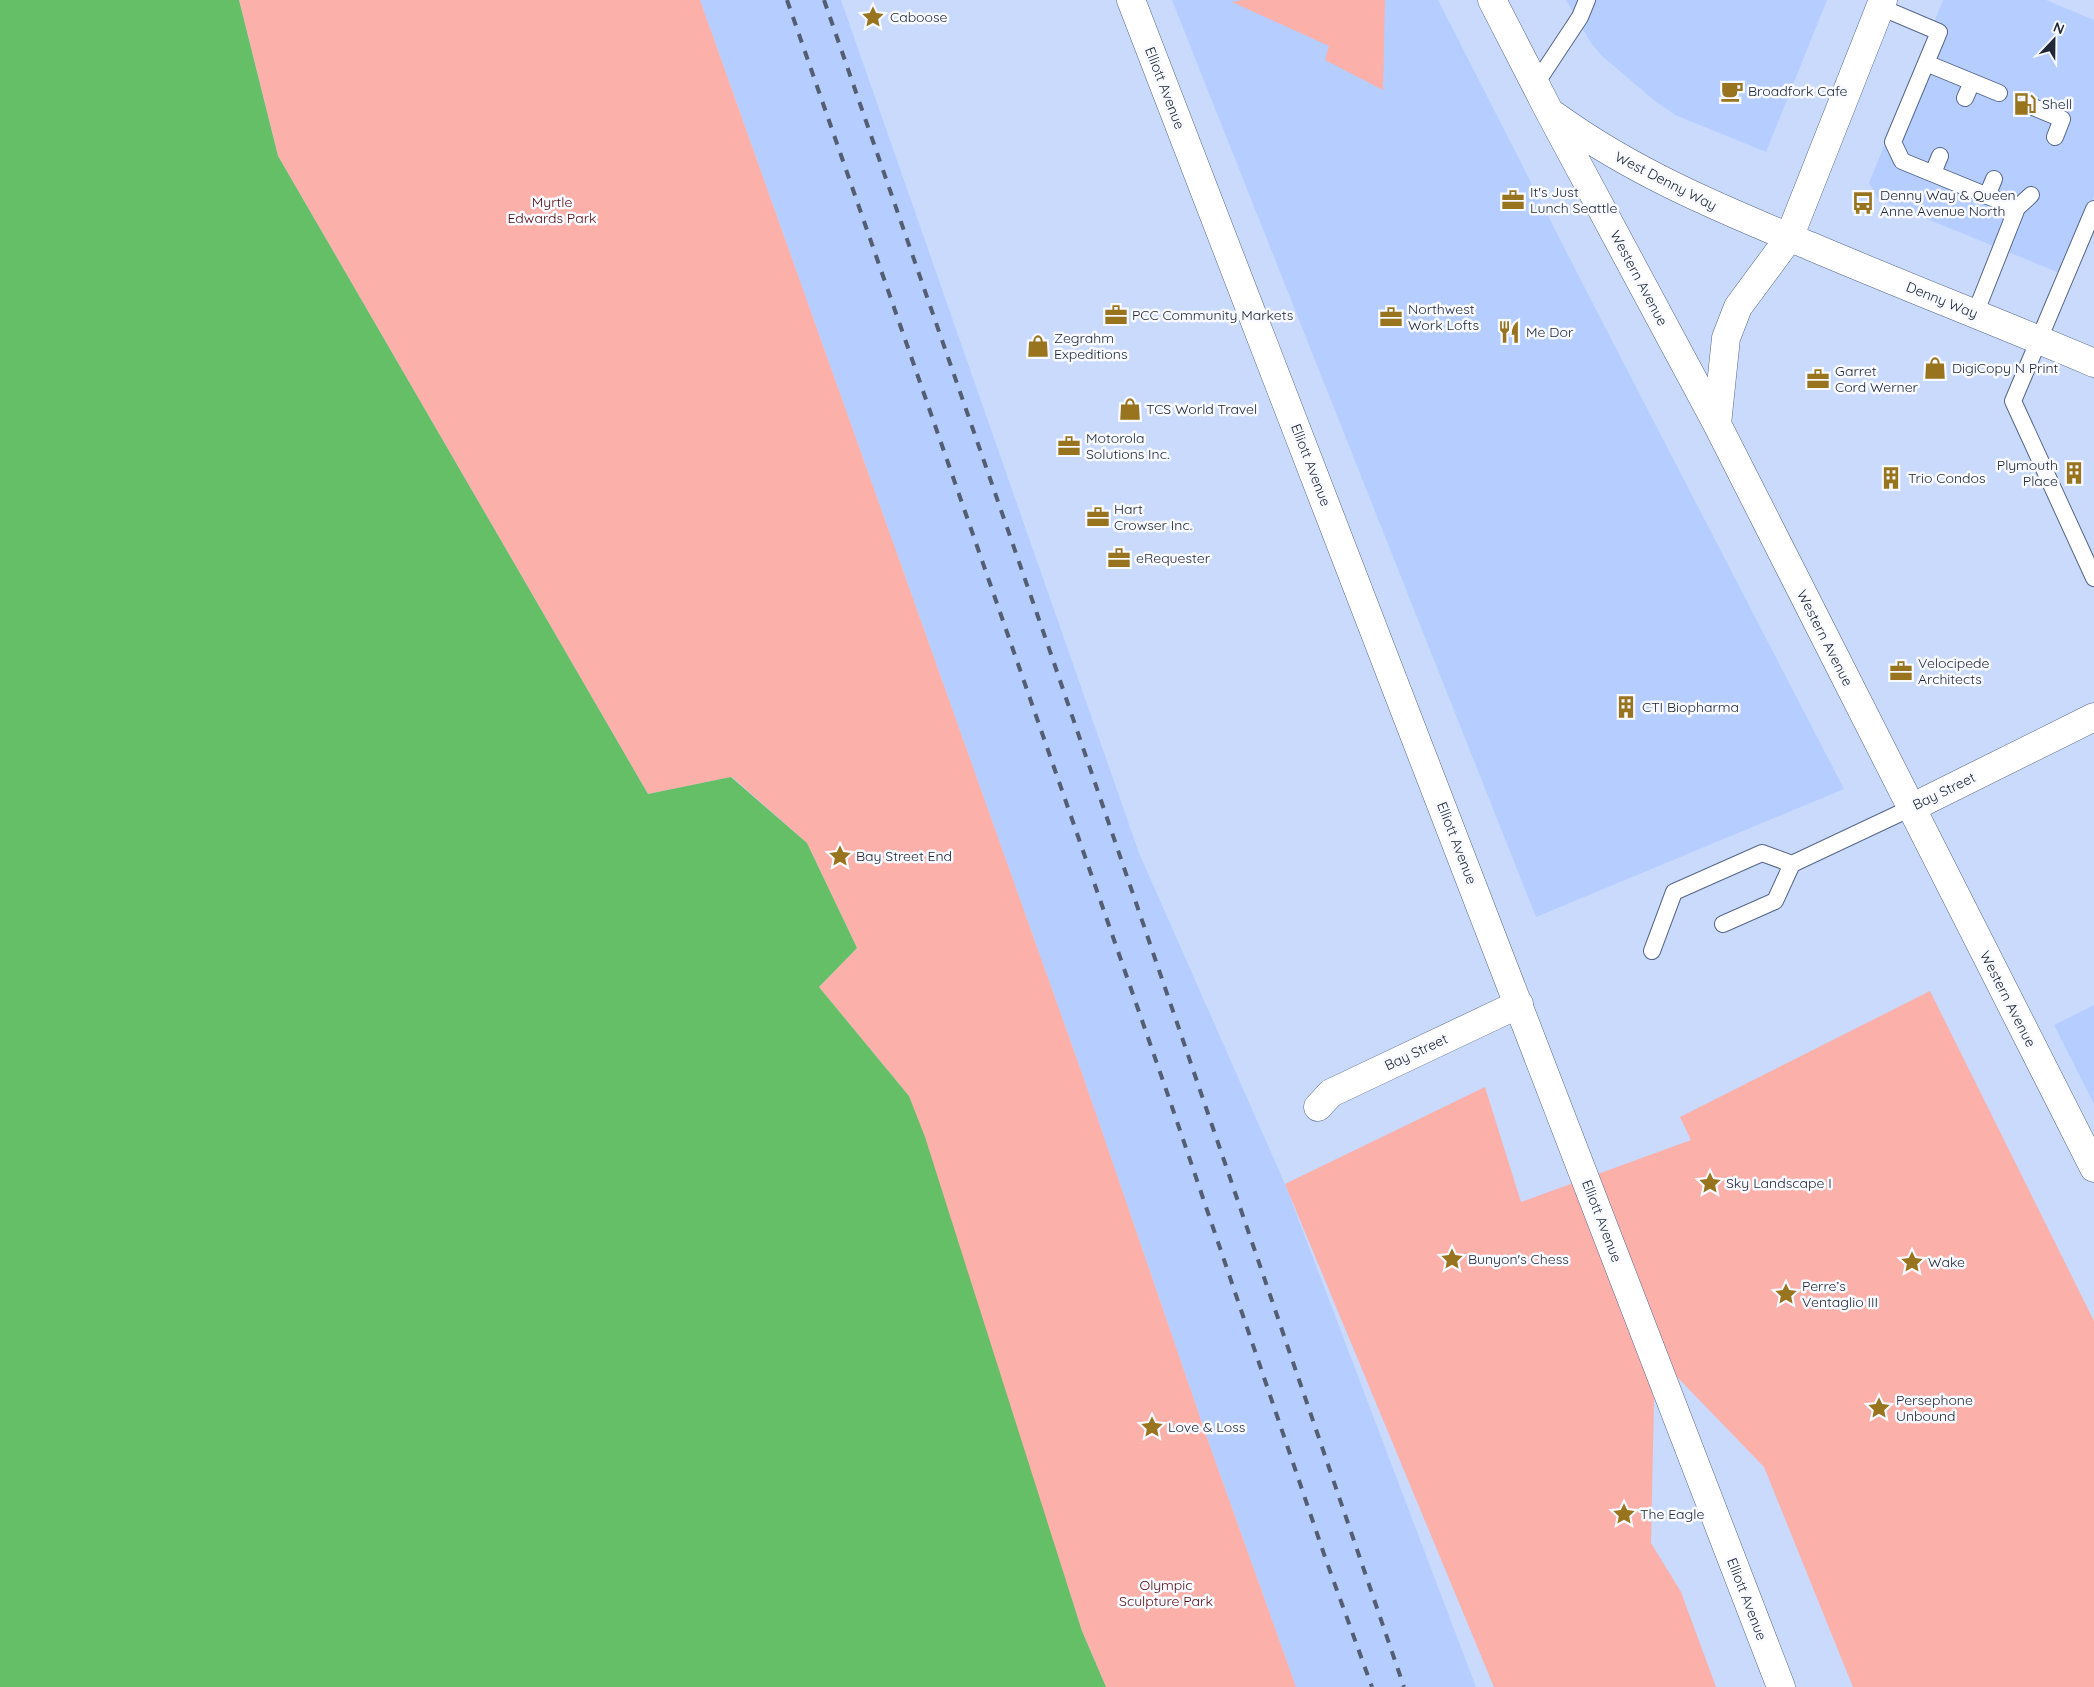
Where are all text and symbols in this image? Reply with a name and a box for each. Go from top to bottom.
place icon: Caboose [860,4,886,30]
place label: Caboose [890,8,948,26]
north arrow [2029,15,2079,65]
text: N [2051,18,2067,38]
street label: Elliott Avenue [1141,44,1189,132]
cafe icon: Broadfork Cafe [1719,78,1745,104]
place label: Broadfork Cafe [1748,82,1847,100]
fuel station icon: Shell [2012,91,2038,117]
place label: Shell [2042,95,2072,113]
street label: West Denny Way [1612,148,1720,214]
place label: It's Just Lunch Seattle [1530,183,1617,217]
place label: Denny Way & Queen Anne Avenue North [1880,186,2016,220]
office icon: It's Just Lunch Seattle [1500,187,1526,213]
bus stop icon: Denny Way & Queen Anne Avenue North [1850,190,1876,216]
park label: Myrtle Edwards Park [507,193,597,227]
street label: Western Avenue [1606,227,1672,329]
street label: Denny Way [1903,277,1981,323]
place label: Northwest Work Lofts [1408,300,1479,334]
office icon: PCC Community Markets [1103,302,1129,328]
office icon: Northwest Work Lofts [1378,304,1404,330]
place label: PCC Community Markets [1132,306,1293,324]
restaurant icon: Me Dor [1496,319,1522,345]
place label: Me Dor [1526,323,1574,341]
place label: Zegrahm Expeditions [1054,329,1127,363]
shop icon: Zegrahm Expeditions [1025,333,1051,359]
shop icon: DigiCopy N Print [1922,355,1948,381]
place label: DigiCopy N Print [1952,359,2058,377]
place label: Garret Cord Werner [1835,362,1919,396]
office icon: Garret Cord Werner [1805,366,1831,392]
shop icon: TCS World Travel [1117,396,1143,422]
place label: TCS World Travel [1146,400,1257,418]
street label: Elliott Avenue [1287,421,1335,509]
place label: Motorola Solutions Inc. [1086,429,1170,463]
office icon: Motorola Solutions Inc. [1056,433,1082,459]
place label: Plymouth Place [1997,456,2058,490]
building icon: Plymouth Place [2061,460,2087,486]
building icon: Trio Condos [1878,465,1904,491]
place label: Trio Condos [1908,469,1985,487]
place label: Hart Crowser Inc. [1114,500,1192,534]
office icon: Hart Crowser Inc. [1085,504,1111,530]
office icon: eRequester [1106,545,1132,571]
place label: eRequester [1136,549,1211,567]
street label: Western Avenue [1793,587,1857,689]
place label: Velocipede Architects [1918,654,1990,688]
office icon: Velocipede Architects [1888,658,1914,684]
building icon: CTI Biopharma [1613,694,1639,720]
place label: CTI Biopharma [1642,698,1739,716]
street label: Bay Street [1910,768,1979,814]
street label: Elliott Avenue [1433,799,1481,887]
place icon: Bay Street End [827,843,853,869]
place label: Bay Street End [856,847,952,865]
street label: Western Avenue [1976,948,2040,1050]
street label: Bay Street [1382,1029,1451,1074]
place icon: Sky Landscape I [1697,1170,1723,1196]
place label: Sky Landscape I [1726,1174,1832,1192]
street label: Elliott Avenue [1578,1177,1626,1265]
place icon: Bunyon's Chess [1439,1246,1465,1272]
place icon: Wake [1899,1249,1925,1275]
place label: Bunyon's Chess [1468,1250,1569,1268]
place label: Wake [1928,1253,1965,1271]
place label: Perre’s Ventaglio III [1802,1277,1878,1311]
place icon: Perre’s Ventaglio III [1773,1281,1799,1307]
place label: Persephone Unbound [1896,1391,1973,1425]
place icon: Persephone Unbound [1866,1395,1892,1421]
place icon: Love & Loss [1139,1414,1165,1440]
place label: Love & Loss [1168,1418,1245,1436]
place icon: The Eagle [1611,1501,1637,1527]
place label: The Eagle [1640,1505,1704,1523]
street label: Elliott Avenue [1723,1555,1771,1643]
park label: Olympic Sculpture Park [1119,1576,1213,1610]

